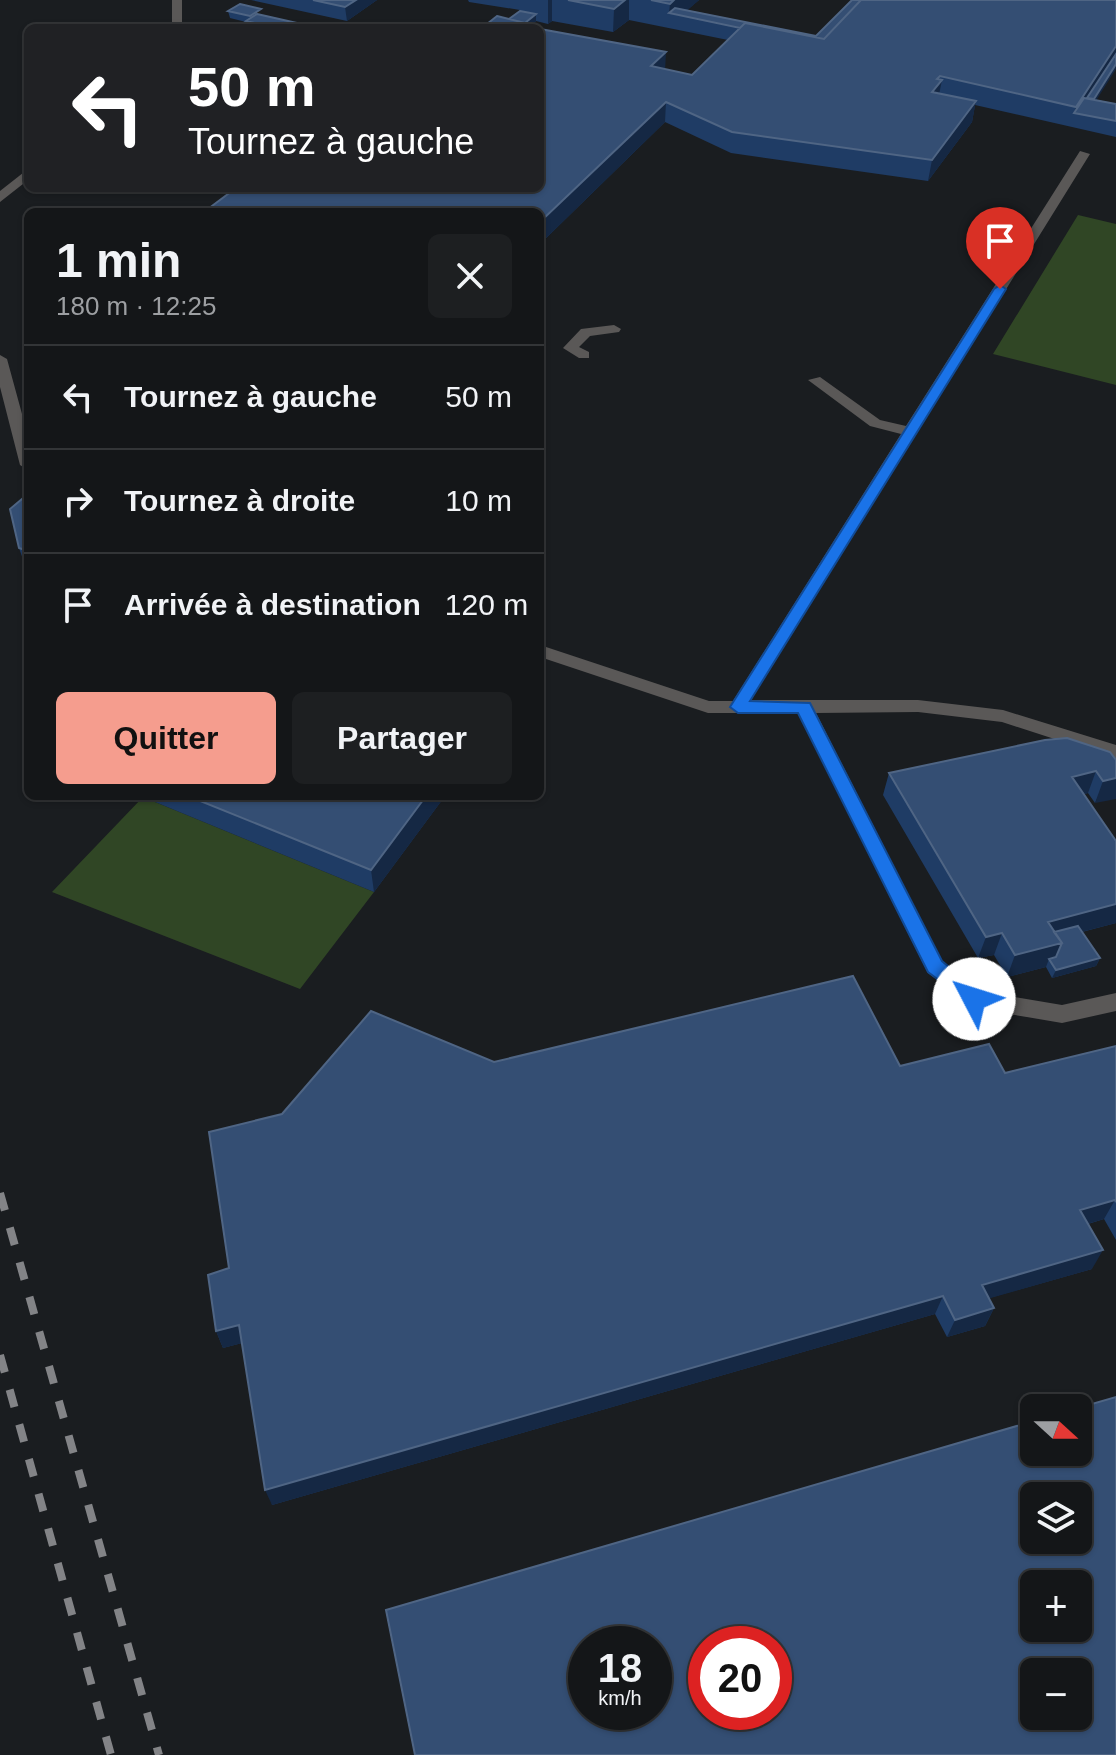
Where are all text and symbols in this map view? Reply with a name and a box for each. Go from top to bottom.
text: 50 m [188,55,316,118]
icon: left [56,56,160,160]
text: Tournez à gauche [188,121,474,162]
pin [966,207,1034,289]
icon: arrive [978,219,1022,263]
text: 1 min [56,234,181,287]
button: close [428,234,512,318]
text: 180 m · 12:25 [56,291,216,321]
icon: left [56,375,100,419]
text: Tournez à gauche [124,380,377,413]
text: 50 m [445,380,512,413]
icon: right [56,479,100,523]
text: Tournez à droite [124,484,355,517]
text: 10 m [445,484,512,517]
icon: arrive [56,583,100,627]
text: Arrivée à destination [124,588,421,621]
text: 120 m [445,588,528,621]
button: Quitter [56,692,276,784]
button: Partager [292,692,512,784]
position arrow [932,957,1016,1041]
north arrow [1020,1394,1092,1466]
map controls [1020,1394,1092,1730]
button: layers [1020,1482,1092,1554]
button: + [1020,1570,1092,1642]
speed limit sign: 20 [688,1626,792,1730]
text: 18 [598,1646,642,1690]
button: − [1020,1658,1092,1730]
text: km/h [598,1687,642,1709]

